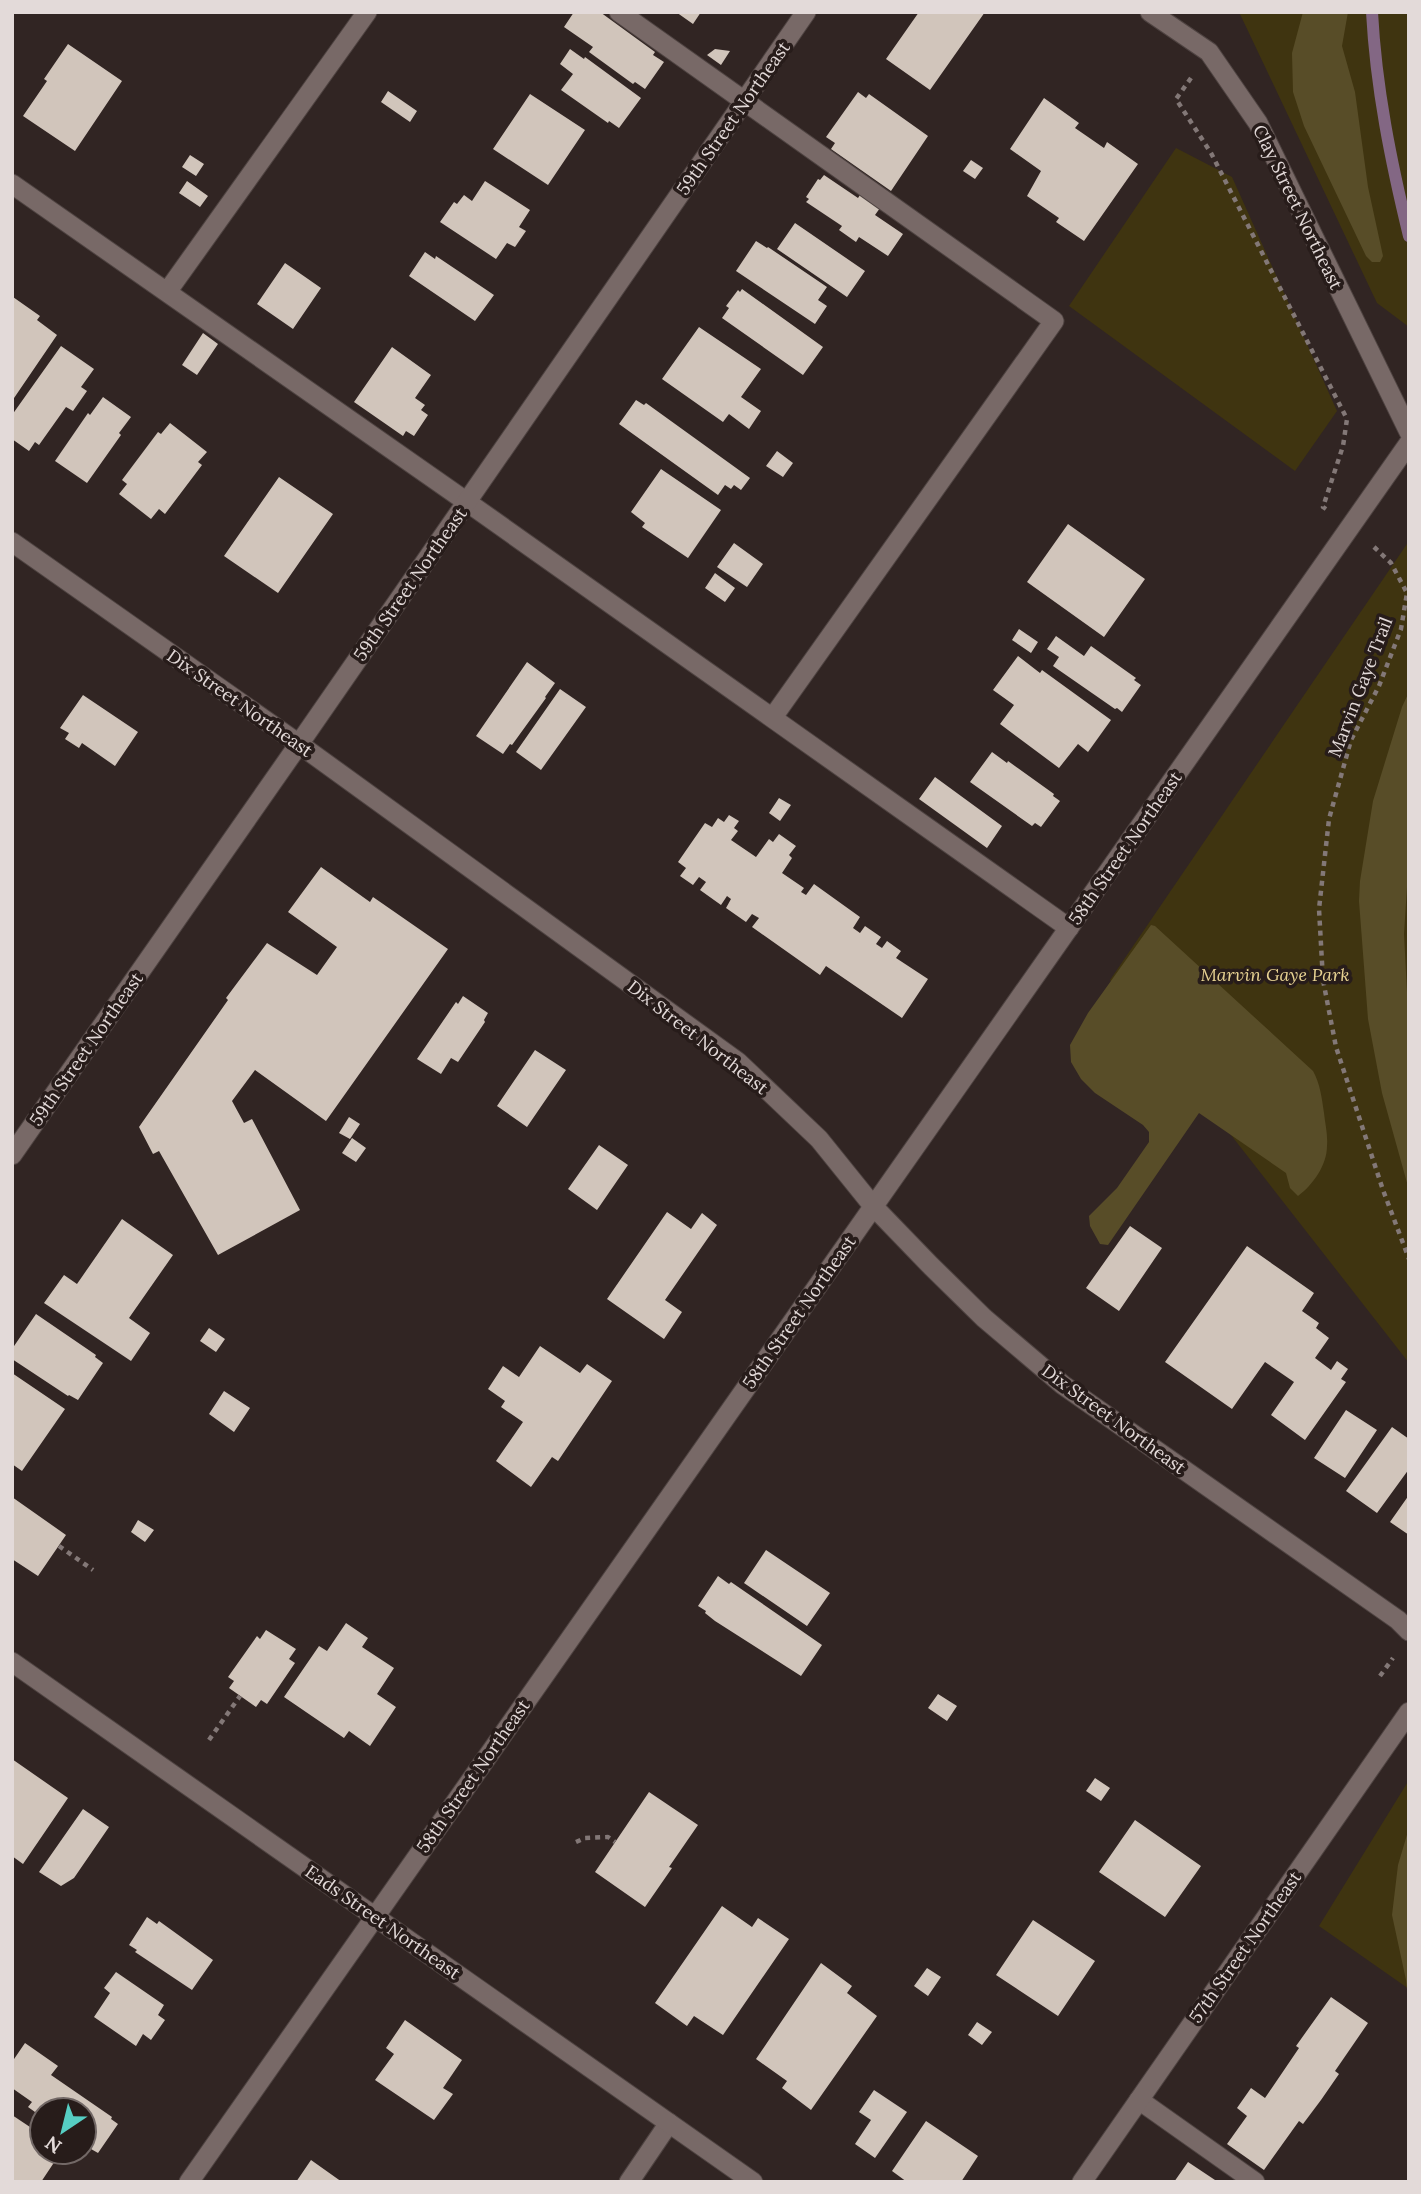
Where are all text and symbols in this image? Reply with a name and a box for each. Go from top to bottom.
street label: 59th Street Northeast [671,37,795,199]
street label: Clay Street Northeast [1248,121,1348,293]
street label: 59th Street Northeast [348,503,472,665]
street label: Marvin Gaye Trail [1323,614,1397,760]
street label: Dix Street Northeast [163,644,317,762]
street label: 58th Street Northeast [1063,767,1187,929]
park label: Marvin Gaye Park [1200,963,1350,986]
street label: 59th Street Northeast [24,968,148,1130]
street label: Dix Street Northeast [623,975,773,1099]
street label: 58th Street Northeast [737,1231,861,1393]
street label: Dix Street Northeast [1037,1359,1191,1479]
street label: 58th Street Northeast [411,1695,535,1857]
street label: Eads Street Northeast [301,1860,465,1984]
street label: 57th Street Northeast [1184,1866,1306,2027]
north arrow [28,2096,98,2166]
text: N [40,2131,66,2159]

